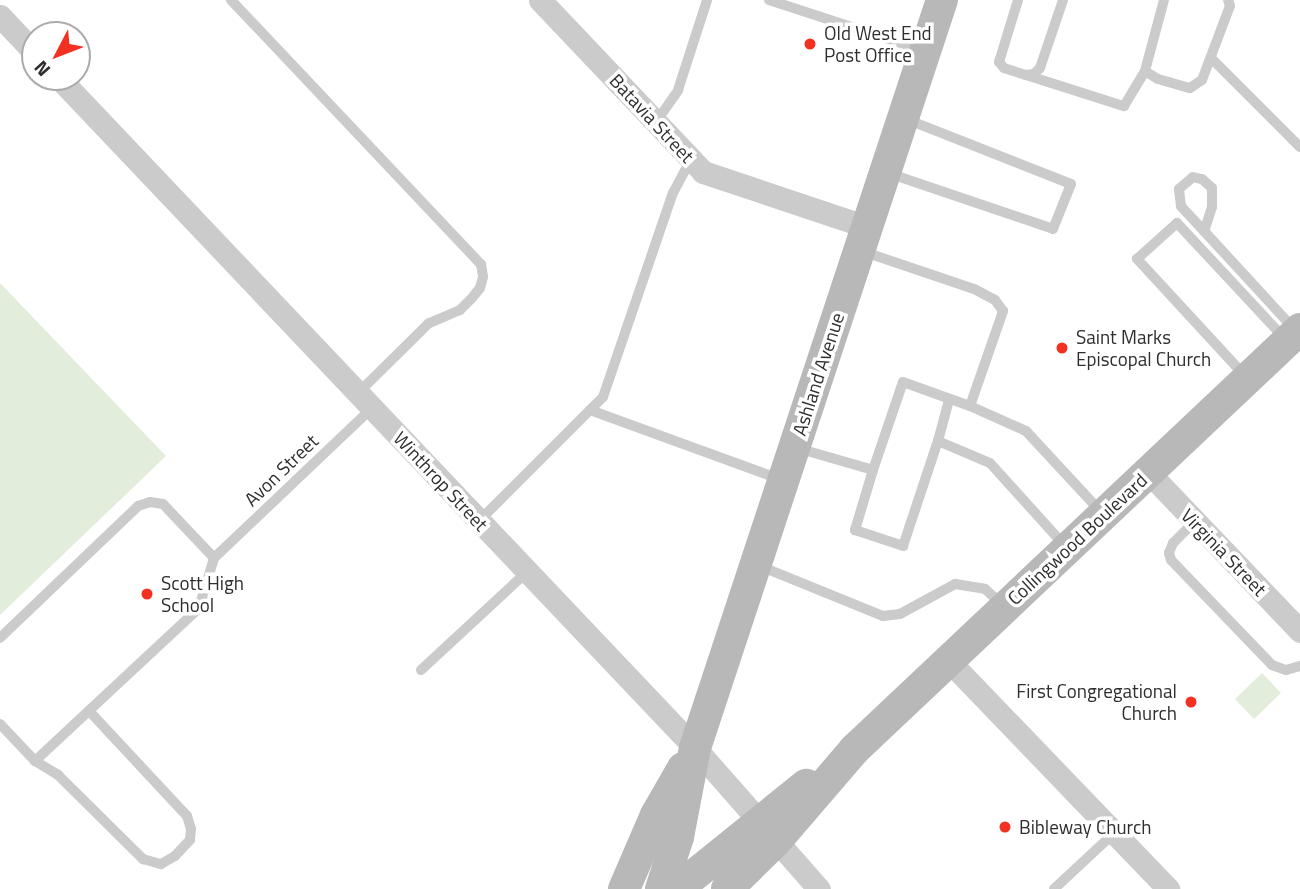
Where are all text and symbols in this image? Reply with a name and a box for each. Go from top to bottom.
north arrow [21,21,91,91]
place label: Old West End Post Office [824,22,932,66]
marker: Old West End Post Office [802,36,818,52]
text: N [26,54,57,84]
street label: Batavia Street [605,69,699,167]
street label: Ashland Avenue [787,310,849,438]
place label: Saint Marks Episcopal Church [1076,326,1211,370]
marker: Saint Marks Episcopal Church [1054,340,1070,356]
street label: Winthrop Street [389,427,493,535]
street label: Avon Street [240,429,322,511]
street label: Collingwood Boulevard [1003,468,1151,610]
street label: Virginia Street [1177,504,1271,600]
place label: Scott High School [161,572,244,616]
marker: Scott High School [139,586,155,602]
place label: First Congregational Church [1016,680,1177,724]
marker: First Congregational Church [1183,694,1199,710]
place label: Bibleway Church [1019,816,1151,838]
marker: Bibleway Church [997,819,1013,835]

